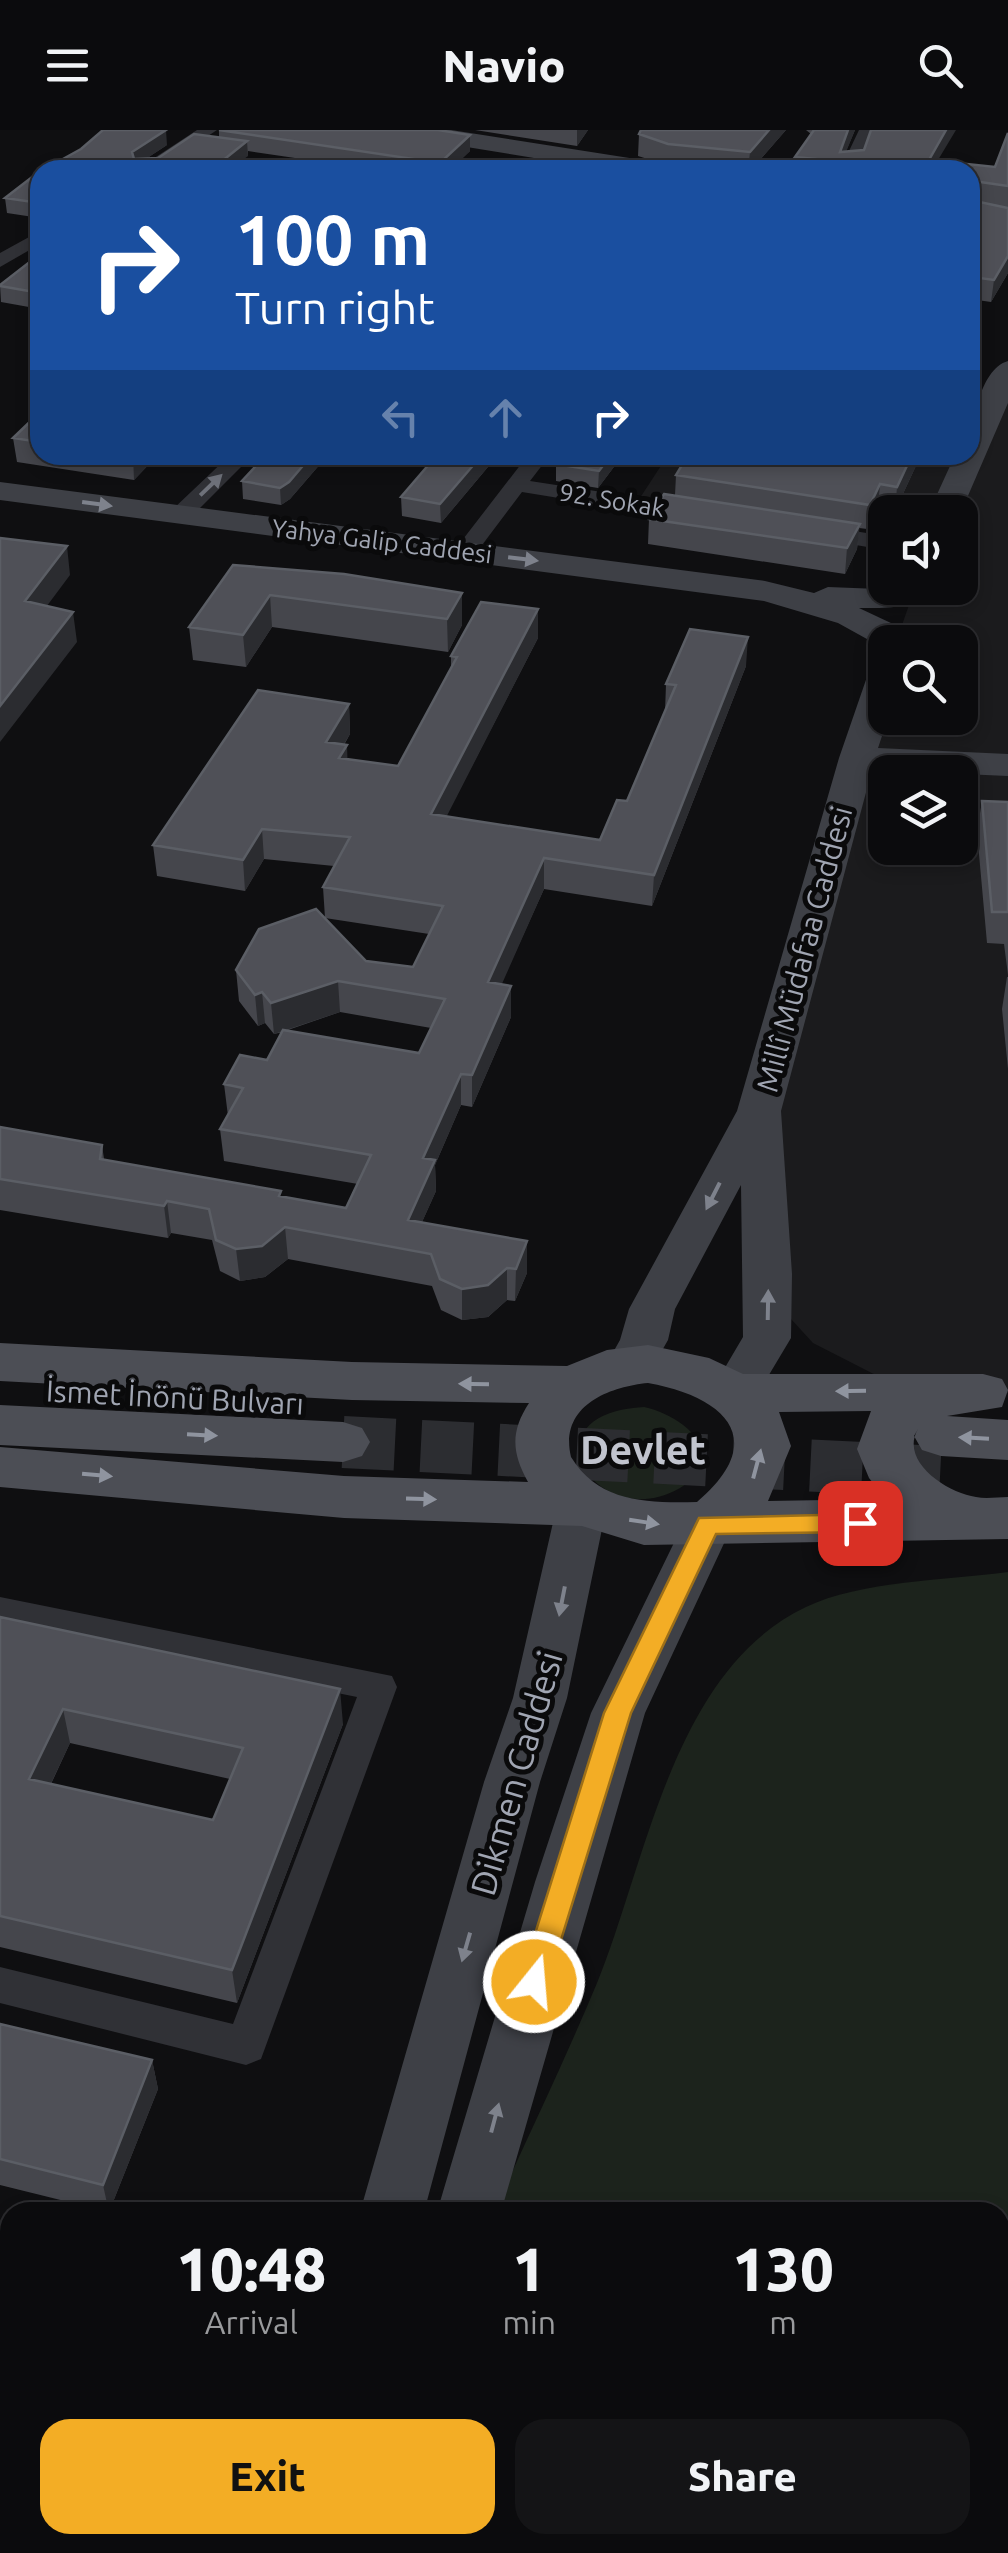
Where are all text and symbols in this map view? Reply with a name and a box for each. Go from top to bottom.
icon: menu [40,38,95,93]
icon: search [913,38,968,93]
text: Navio [442,40,566,91]
icon: right [70,200,200,330]
text: 100 m [235,200,430,278]
text: Turn right [235,282,435,333]
icon: left [373,390,428,445]
icon: ahead [478,390,533,445]
icon: right [583,390,638,445]
one-way arrow [199,474,223,497]
street label: 92. Sokak [558,478,667,522]
map controls [868,495,978,865]
button: sound [868,495,978,605]
one-way arrow [81,496,113,512]
street label: Yahya Galip Caddesi [270,514,494,568]
one-way arrow [508,552,539,568]
button: search [868,625,978,735]
button: layers [868,755,978,865]
street label: Millî Müdafaa Caddesi [749,802,859,1096]
one-way arrow [705,1182,722,1211]
one-way arrow [760,1288,776,1320]
street label: İsmet İnönü Bulvarı [45,1373,305,1421]
one-way arrow [457,1375,489,1391]
one-way arrow [834,1383,866,1399]
one-way arrow [187,1427,219,1443]
district label: Devlet [580,1427,706,1472]
one-way arrow [958,1430,990,1446]
one-way arrow [749,1448,765,1479]
one-way arrow [82,1468,114,1484]
pin [818,1481,903,1566]
one-way arrow [406,1492,438,1508]
icon: arrive [833,1496,888,1551]
one-way arrow [629,1514,660,1530]
one-way arrow [553,1585,569,1616]
street label: Dikmen Caddesi [462,1646,570,1900]
position arrow [482,1930,586,2034]
one-way arrow [458,1932,474,1963]
one-way arrow [487,2103,503,2134]
text: 10:48 [176,2235,326,2302]
text: 1 [512,2235,546,2302]
text: 130 [732,2235,834,2302]
text: Arrival [205,2304,298,2340]
text: min [502,2304,556,2340]
text: m [769,2304,797,2340]
button: Exit [40,2419,495,2534]
button: Share [515,2419,970,2534]

